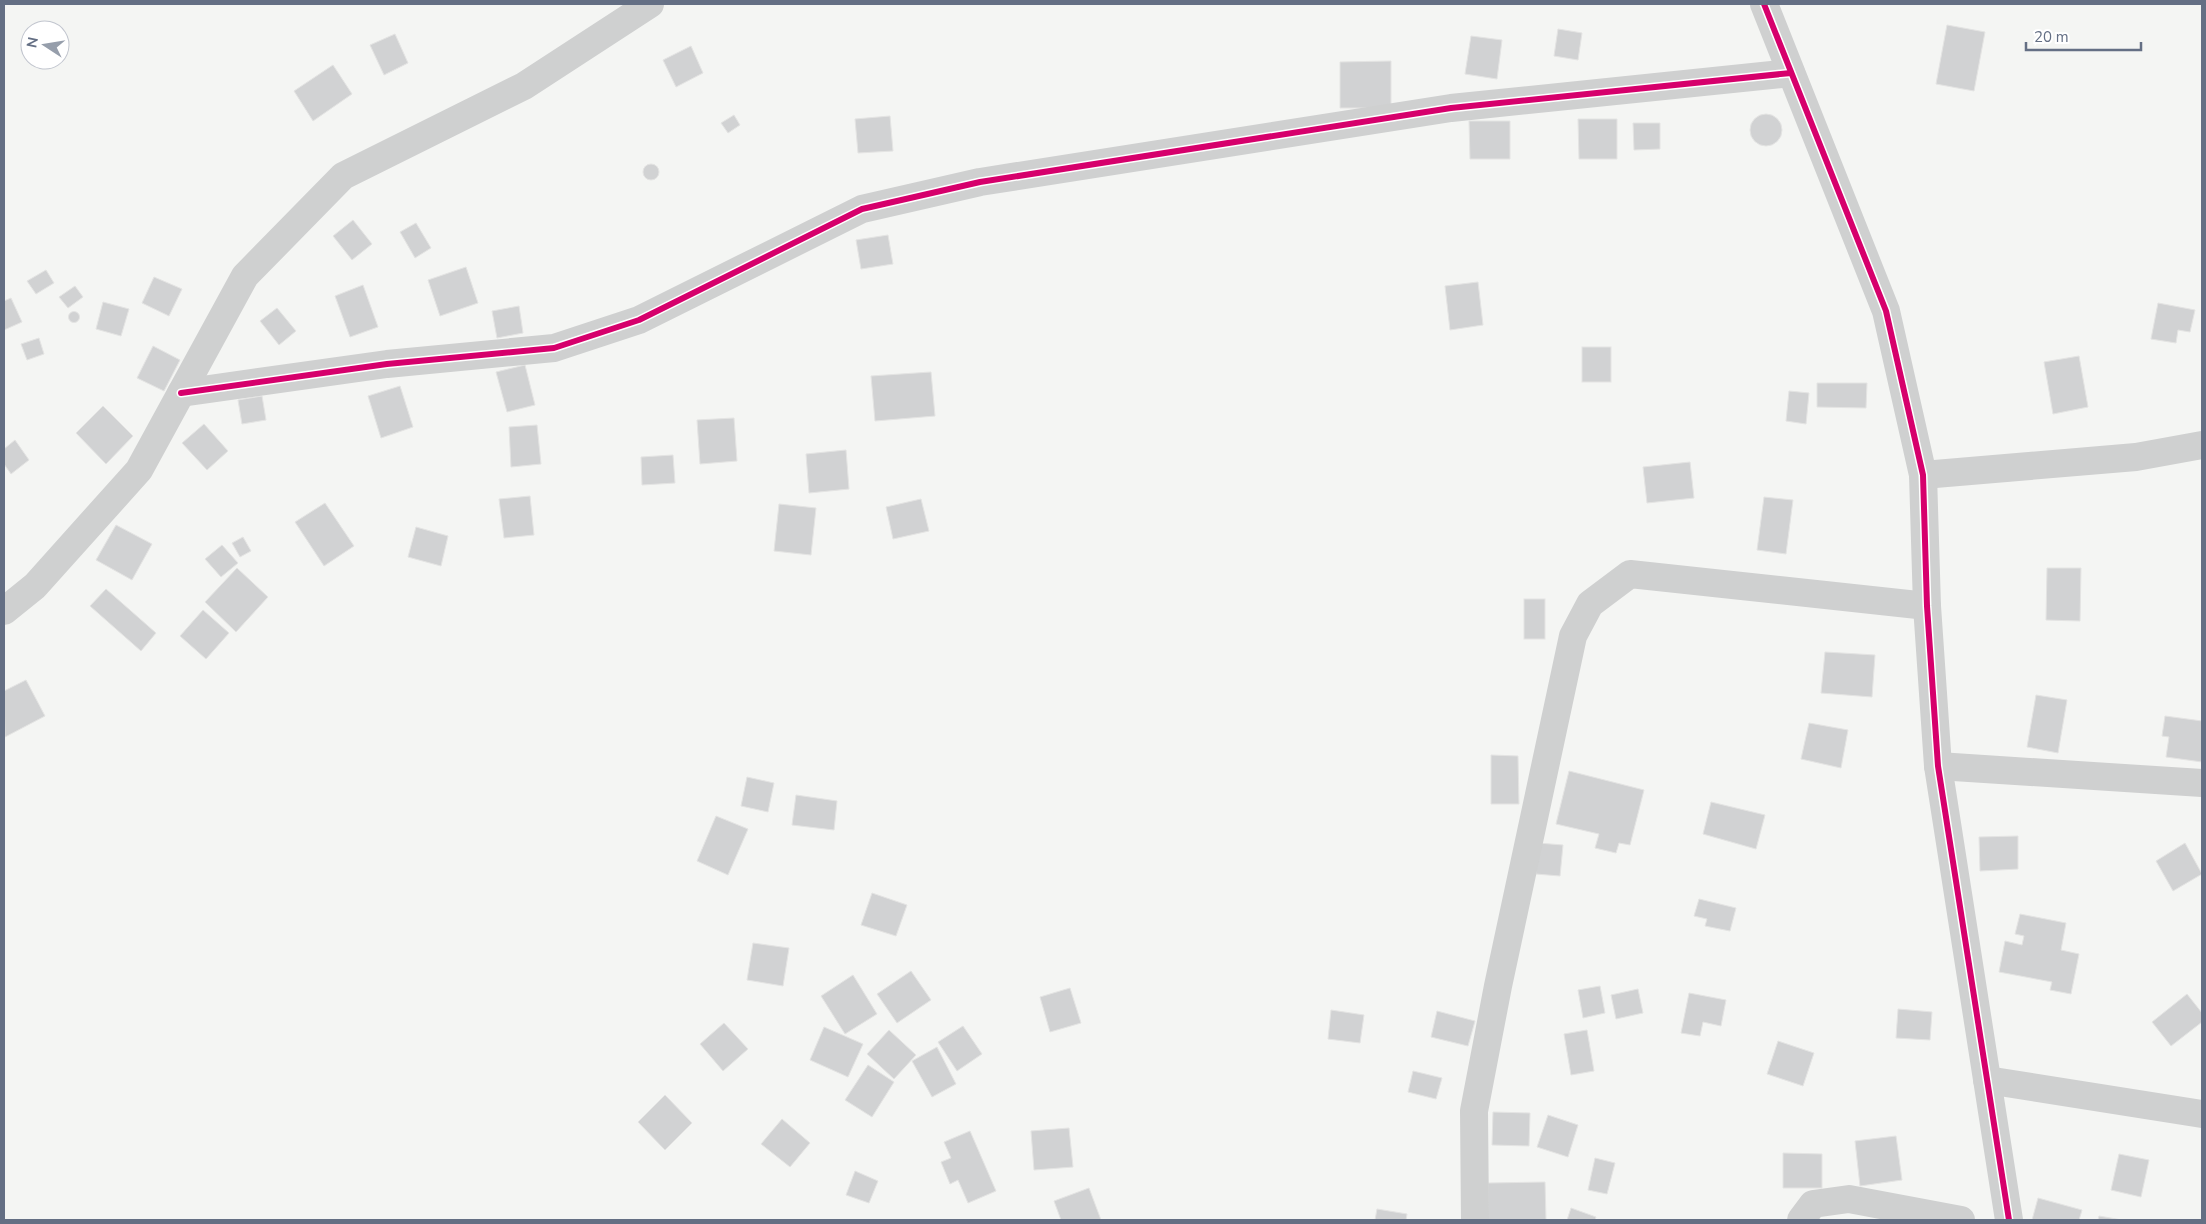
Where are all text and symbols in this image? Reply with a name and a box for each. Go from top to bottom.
north arrow [20,20,70,70]
scale bar [2026,20,2141,52]
text: 20 m [2034,27,2069,47]
text: N [22,35,43,50]

